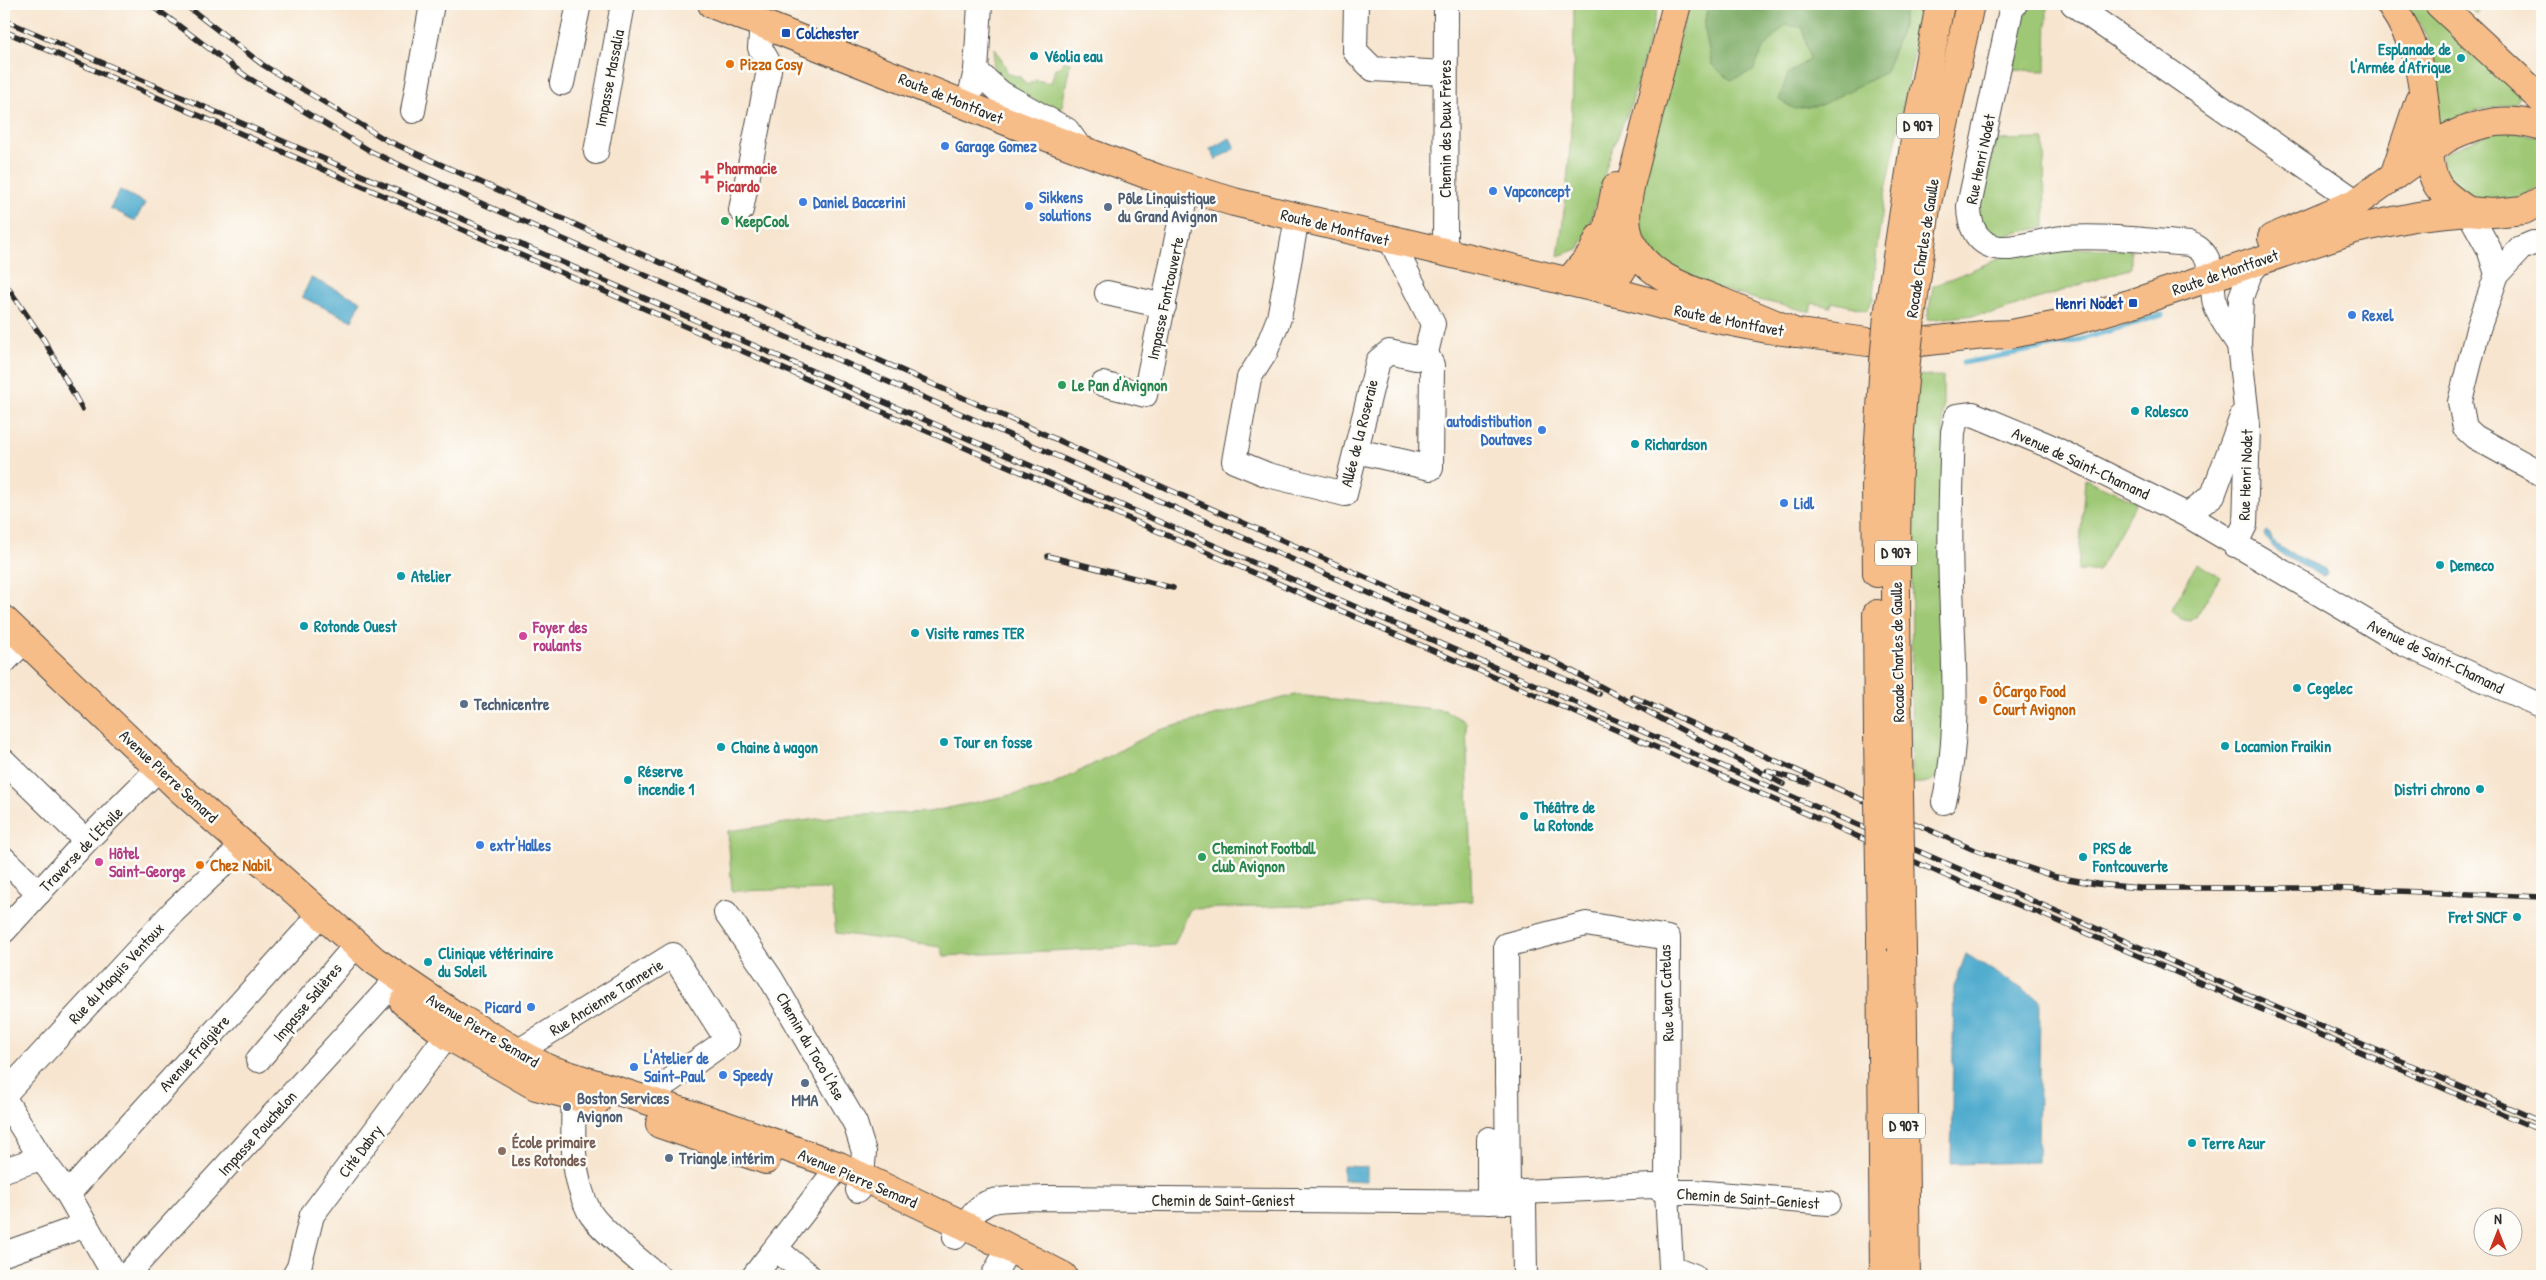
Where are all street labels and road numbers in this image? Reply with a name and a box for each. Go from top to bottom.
street label: Impasse Massalia [589,27,629,129]
street label: Chemin des Deux Frères [1434,60,1456,198]
street label: Route de Montfavet [895,67,1007,129]
street label: Rue Henri Nodet [1960,112,2000,206]
road number: D 907 [1897,114,1939,138]
street label: Rocade Charles de Gaulle [1900,176,1944,319]
street label: Route de Montfavet [1279,203,1392,251]
street label: Impasse Fontcouverte [1141,234,1189,362]
street label: Route de Montfavet [2169,243,2281,300]
street label: Route de Montfavet [1672,299,1786,341]
street label: Allée de la Roseraie [1335,376,1383,489]
street label: Avenue de Saint-Chamand [2009,421,2153,505]
street label: Rue Henri Nodet [2232,429,2258,521]
road number: D 907 [1875,540,1917,566]
street label: Rocade Charles de Gaulle [1885,581,1909,723]
street label: Avenue de Saint-Chamand [2364,613,2508,699]
street label: Avenue Pierre Semard [115,724,223,828]
street label: Traverse de l'Etoile [34,801,128,897]
street label: Rue du Maquis Ventoux [63,918,169,1028]
street label: Rue Jean Catelas [1653,944,1679,1042]
street label: Rue Ancienne Tannerie [545,953,668,1041]
street label: Impasse Salières [268,958,346,1046]
street label: Avenue Pierre Semard [423,988,543,1072]
street label: Chemin du Toco l'Ase [771,988,851,1104]
street label: Avenue Fraigière [154,1010,235,1096]
street label: Impasse Pouchelon [213,1086,301,1180]
road number: D 907 [1883,1114,1925,1138]
street label: Cité Dabry [333,1120,387,1182]
street label: Avenue Pierre Semard [795,1143,921,1213]
street label: Chemin de Saint-Geniest [1676,1182,1820,1214]
street label: Chemin de Saint-Geniest [1152,1189,1295,1211]

